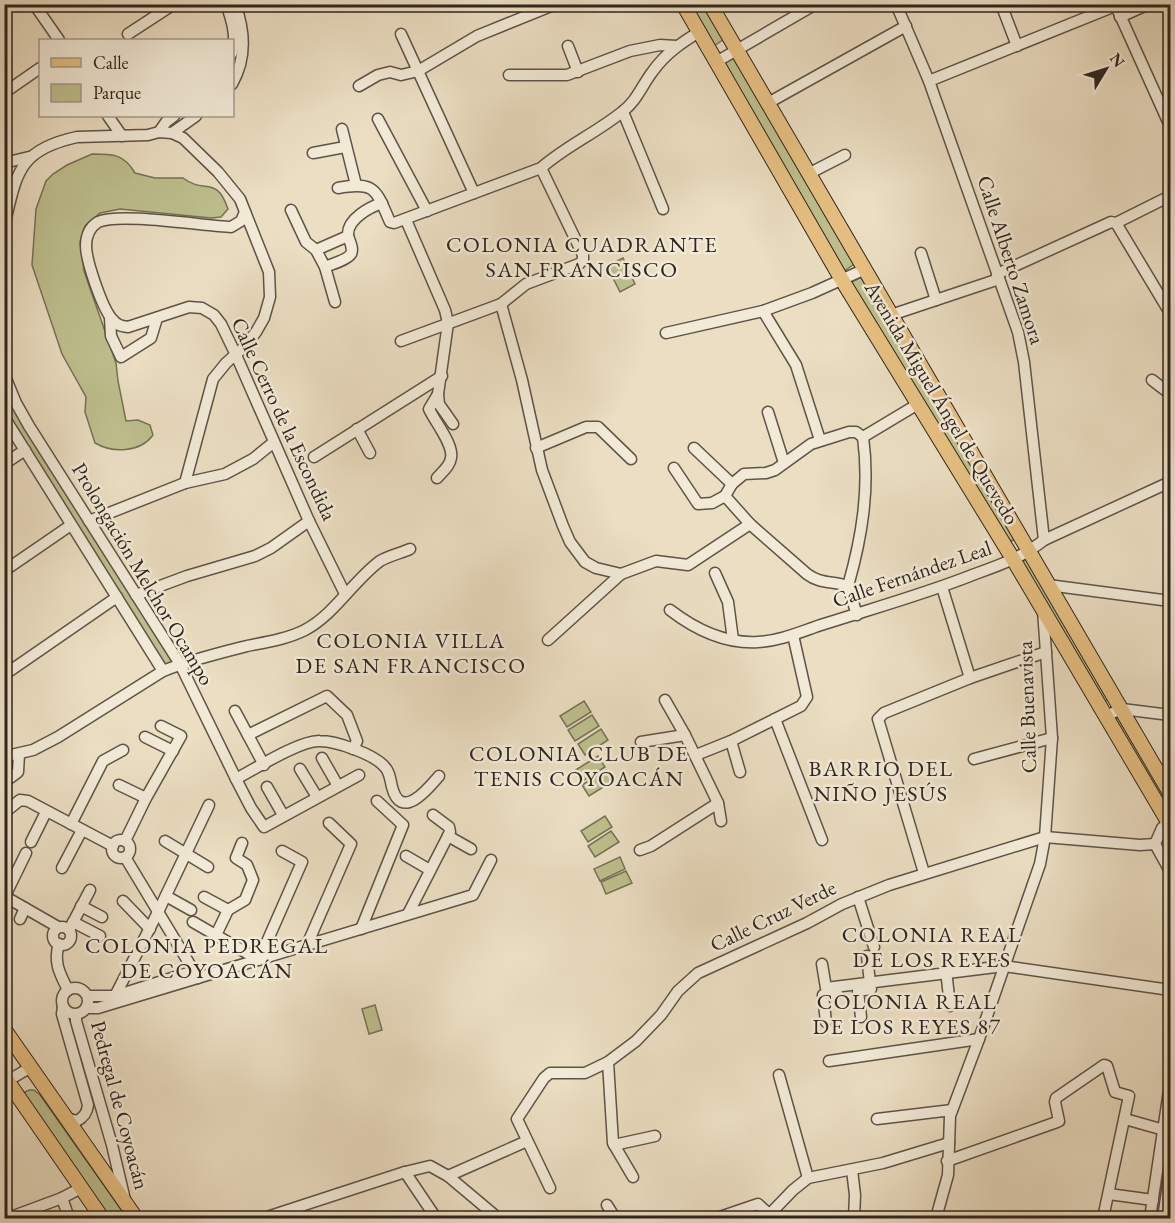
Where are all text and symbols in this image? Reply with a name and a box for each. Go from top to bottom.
legend [39,39,234,117]
north arrow [1076,39,1136,99]
text: N [1105,49,1130,72]
text: Calle [93,51,129,74]
text: Parque [93,81,141,104]
street label: Calle Alberto Zamora [971,172,1052,348]
district label: COLONIA CUADRANTE SAN FRANCISCO [446,230,718,284]
street label: Avenida Miguel Ángel de Quevedo [858,275,1026,530]
street label: Calle Cerro de la Escondida [225,313,344,525]
street label: Prolongación Melchor Ocampo [66,457,221,690]
street label: Calle Fernández Leal [829,534,995,613]
district label: COLONIA VILLA DE SAN FRANCISCO [296,626,526,680]
street label: Calle Buenavista [1011,640,1042,774]
district label: COLONIA CLUB DE TENIS COYOACÁN [469,739,689,793]
district label: BARRIO DEL NIÑO JESÚS [808,754,954,808]
street label: Calle Cruz Verde [705,873,840,958]
district label: COLONIA REAL DE LOS REYES [842,920,1022,974]
district label: COLONIA PEDREGAL DE COYOACÁN [85,931,329,985]
district label: COLONIA REAL DE LOS REYES 87 [812,987,1002,1041]
street label: Pedregal de Coyoacán [85,1018,156,1192]

